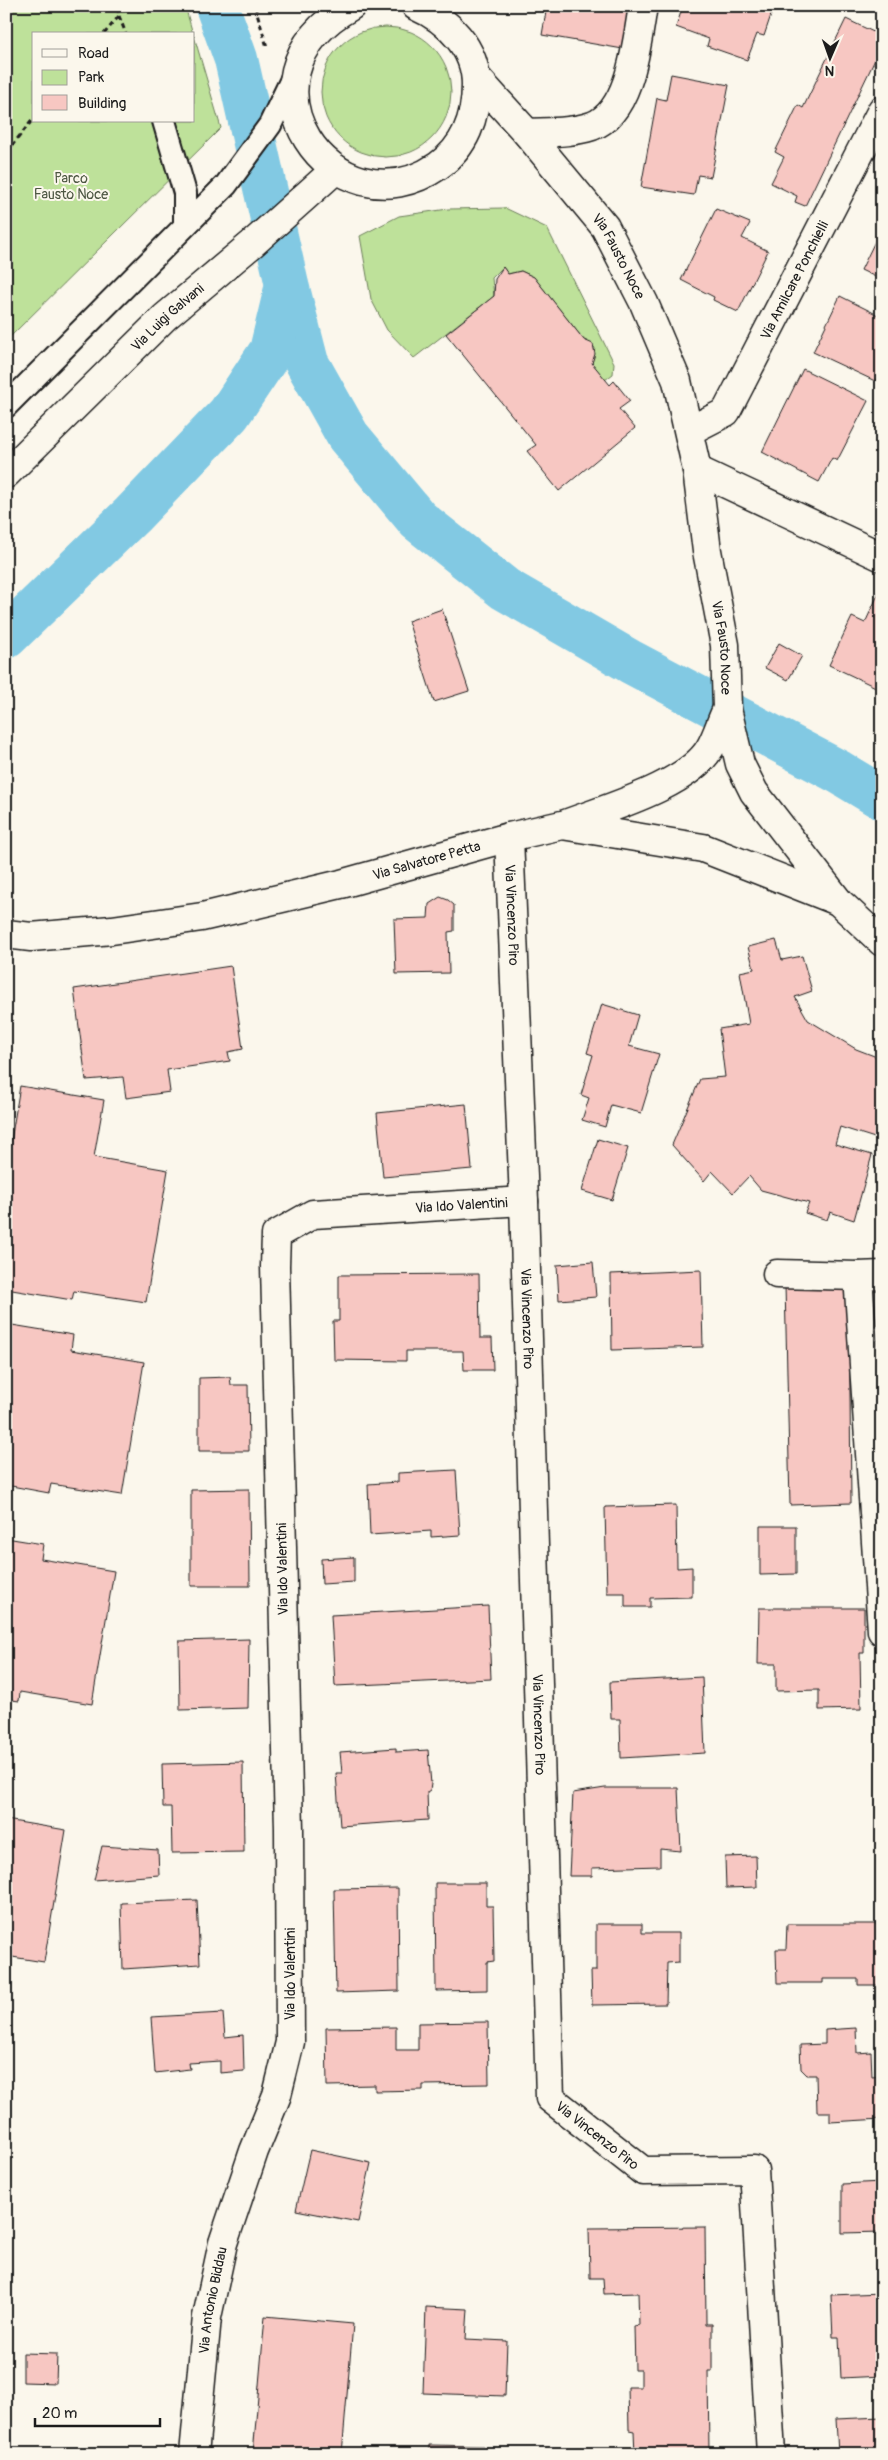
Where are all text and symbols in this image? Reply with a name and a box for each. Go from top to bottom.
legend [32,32,195,122]
north arrow [806,32,856,82]
text: Road [78,44,109,63]
text: N [825,62,835,79]
text: Park [78,68,105,87]
text: Building [78,94,126,113]
park label: Parco Fausto Noce [34,170,108,203]
street label: Via Fausto Noce [588,210,648,302]
street label: Via Amilcare Ponchielli [757,218,832,343]
street label: Via Luigi Galvani [128,280,208,355]
street label: Via Fausto Noce [708,599,735,695]
street label: Via Salvatore Petta [371,837,482,884]
street label: Via Vincenzo Piro [501,864,522,966]
street label: Via Ido Valentini [415,1194,509,1217]
street label: Via Vincenzo Piro [517,1268,537,1370]
street label: Via Ido Valentini [273,1522,292,1615]
street label: Via Vincenzo Piro [529,1674,549,1776]
street label: Via Ido Valentini [282,1927,299,2020]
street label: Via Vincenzo Piro [552,2098,643,2174]
street label: Via Antonio Biddau [196,2245,231,2355]
scale bar [35,2395,160,2427]
text: 20 m [42,2404,77,2423]

